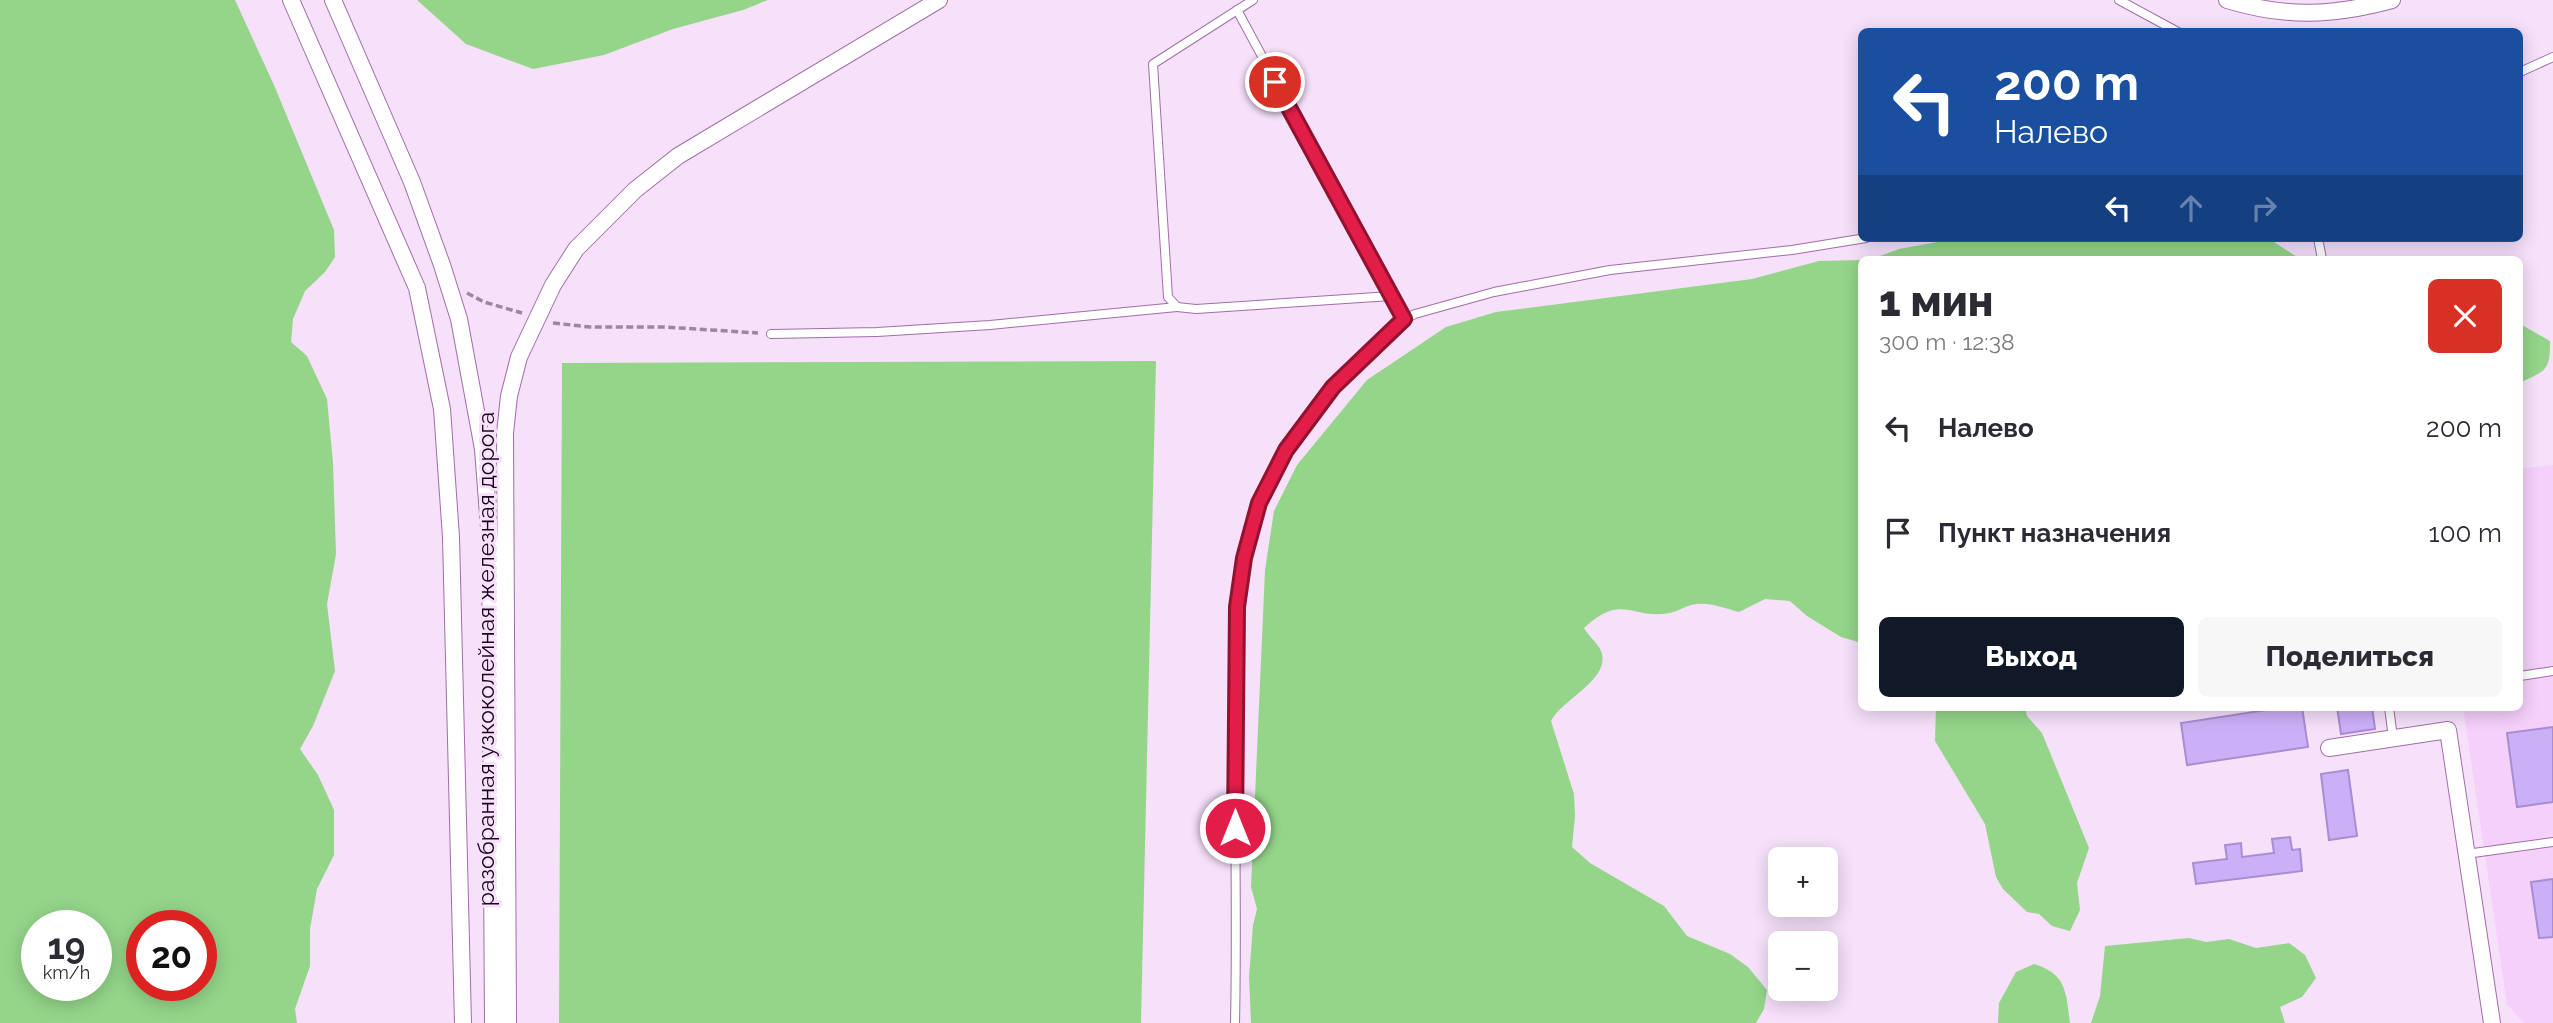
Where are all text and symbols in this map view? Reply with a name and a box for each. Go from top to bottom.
pin [1245,52,1305,112]
text: 200 m [1994,54,2139,111]
icon: left [1879,56,1970,147]
icon: arrive [1256,63,1294,101]
text: Налево [1994,113,2108,150]
icon: left [2099,189,2137,227]
icon: ahead [2172,189,2210,227]
icon: right [2245,189,2283,227]
text: 1 мин [1879,277,1993,326]
button: close [2428,279,2502,353]
text: 300 m · 12:38 [1879,328,2015,355]
icon: left [1879,409,1917,447]
street label: разобранная узкоколейная железная дорога [472,412,499,906]
text: Налево [1938,413,2034,443]
text: 200 m [2426,413,2502,443]
icon: arrive [1879,514,1917,552]
text: Пункт назначения [1938,518,2171,548]
text: 100 m [2429,518,2502,548]
button: Выход [1879,617,2184,697]
button: Поделиться [2198,617,2502,697]
position arrow [1198,791,1272,865]
map controls [1768,847,1838,1001]
button: + [1768,847,1838,917]
speed limit sign: 20 [126,910,217,1001]
text: 19 [48,926,85,967]
button: − [1768,931,1838,1001]
text: km/h [43,962,90,983]

